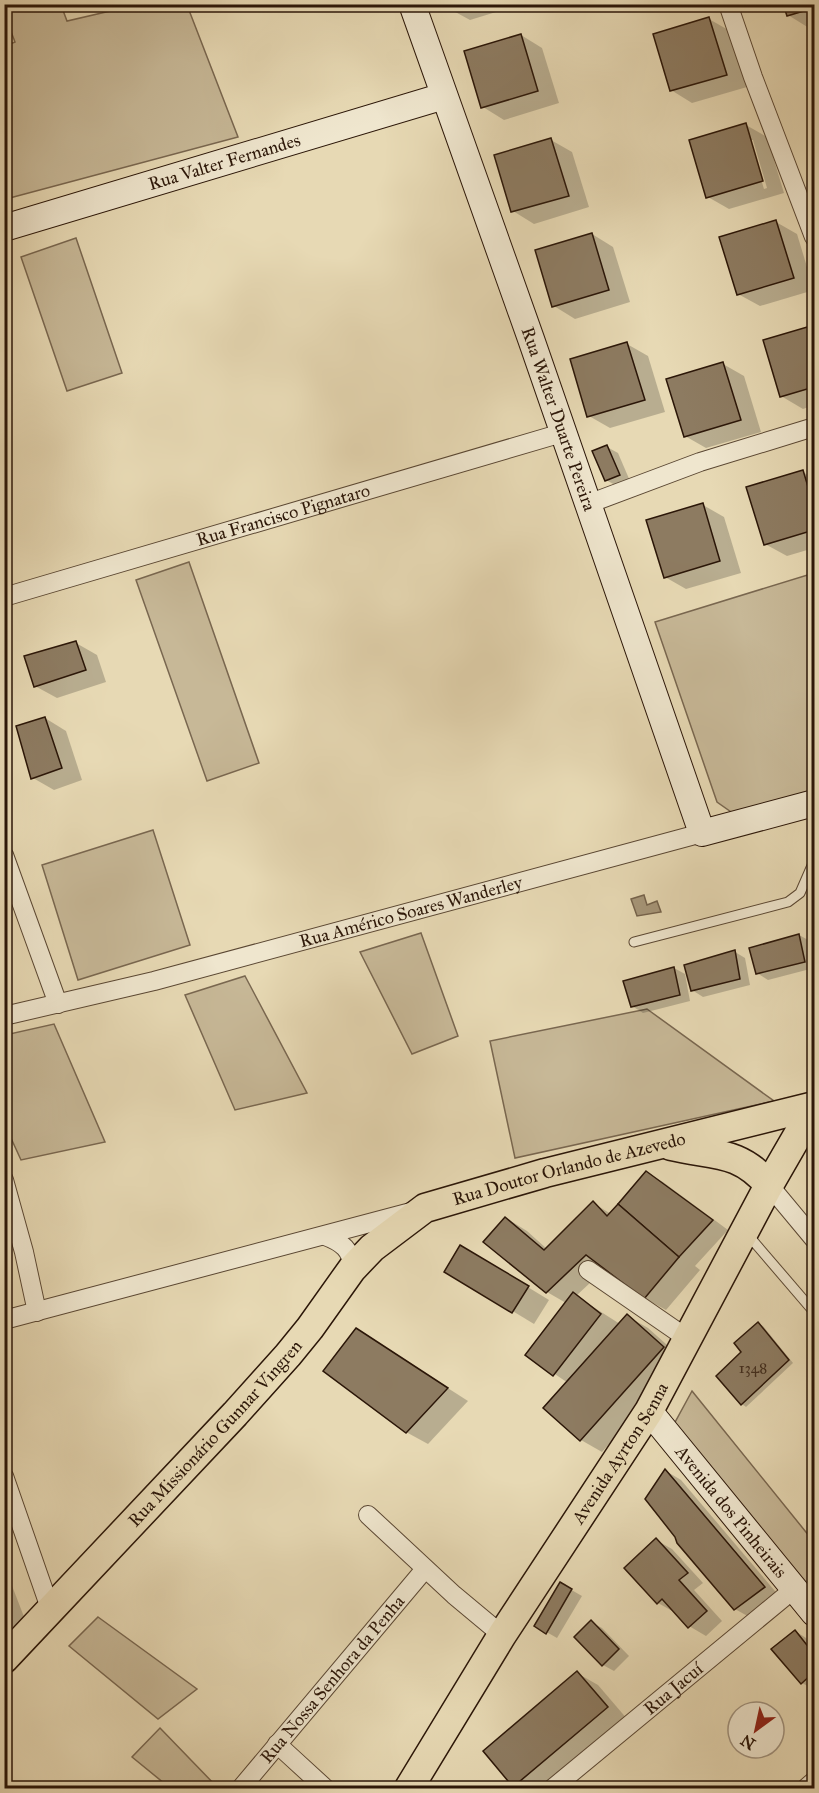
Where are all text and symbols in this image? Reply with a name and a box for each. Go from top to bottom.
street label: Rua Valter Fernandes [146,129,303,195]
street label: Rua Walter Duarte Pereira [517,324,601,514]
street label: Rua Francisco Pignataro [194,479,373,551]
street label: Rua Américo Soares Wanderley [297,871,525,952]
street label: Rua Doutor Orlando de Azevedo [450,1127,688,1210]
street label: Rua Missionário Gunnar Vingren [123,1335,307,1531]
house number: 1348 [739,1359,767,1377]
street label: Avenida Ayrton Senna [566,1378,673,1529]
street label: Avenida dos Pinheirais [670,1440,792,1582]
street label: Rua Nossa Senhora da Penha [256,1590,409,1768]
street label: Rua Jacuí [639,1657,708,1720]
north arrow [726,1700,786,1760]
text: N [737,1730,759,1754]

